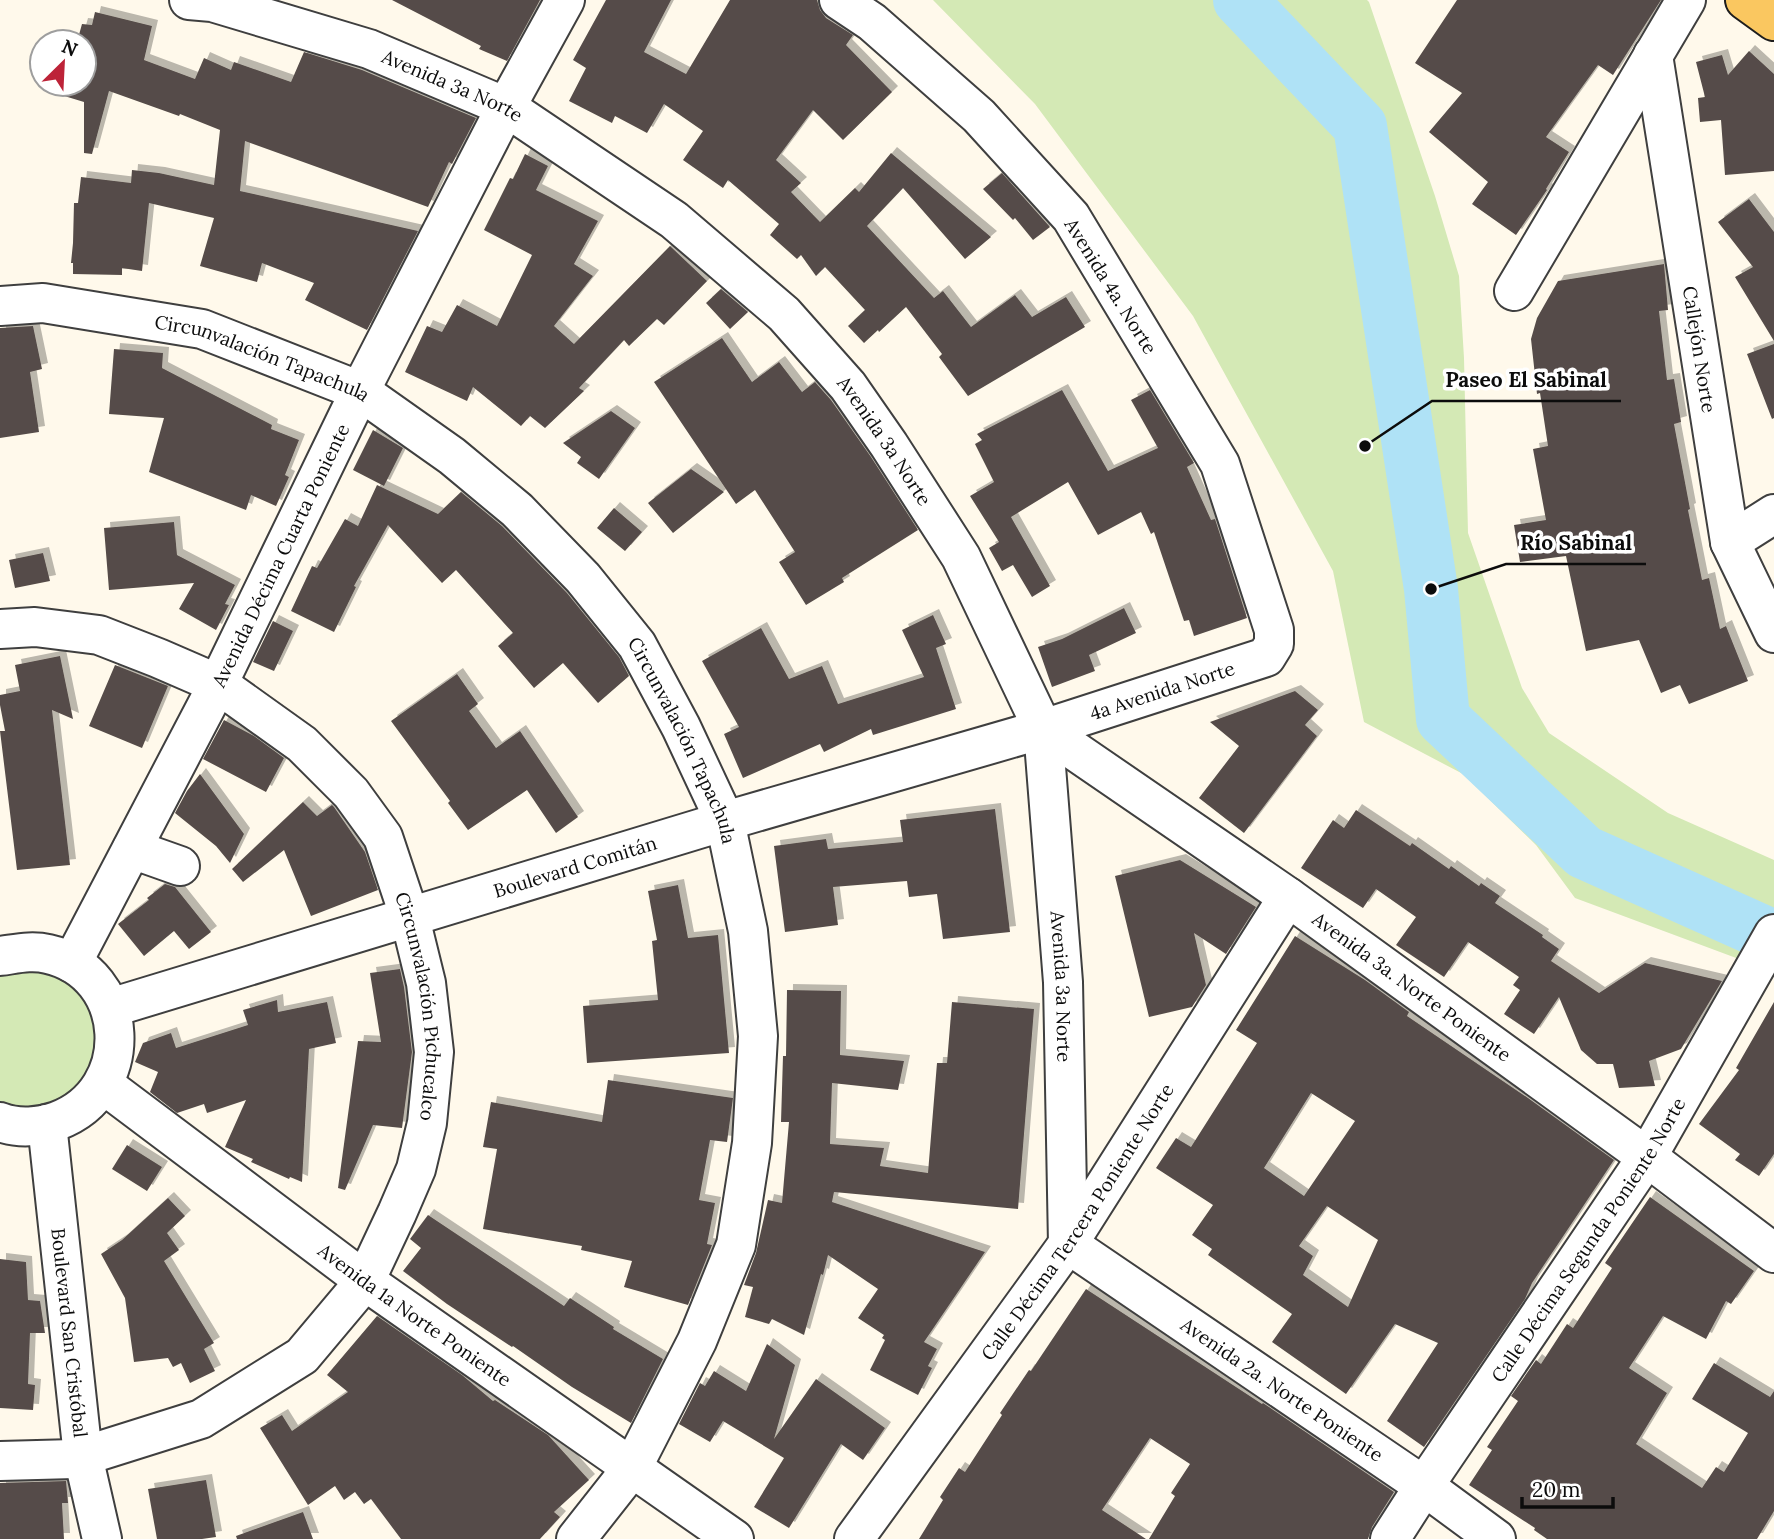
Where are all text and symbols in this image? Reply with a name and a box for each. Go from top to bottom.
north arrow [28,28,98,98]
text: N [58,34,82,62]
street label: Avenida 3a Norte [378,44,528,127]
street label: Avenida 4a. Norte [1059,213,1162,358]
street label: Callejón Norte [1678,284,1721,414]
street label: Circunvalación Tapachula [153,309,375,407]
callout: Paseo El Sabinal [1432,359,1621,401]
text: Paseo El Sabinal [1445,366,1607,393]
street label: Avenida 3a Norte [832,370,937,510]
street label: Avenida Décima Cuarta Poniente [206,420,354,692]
callout: Río Sabinal [1506,522,1646,564]
text: Río Sabinal [1520,529,1632,556]
street label: Circunvalación Tapachula [623,632,741,846]
street label: 4a Avenida Norte [1087,656,1238,725]
street label: Boulevard Comitán [491,831,659,903]
street label: Circunvalación Pichucalco [390,889,446,1122]
street label: Avenida 3a. Norte Poniente [1307,906,1516,1067]
street label: Avenida 3a Norte [1045,909,1077,1062]
street label: Calle Décima Tercera Poniente Norte [976,1079,1179,1365]
street label: Calle Décima Segunda Poniente Norte [1486,1093,1690,1387]
street label: Boulevard San Cristóbal [46,1227,93,1439]
street label: Avenida 1a Norte Poniente [313,1237,516,1392]
street label: Avenida 2a. Norte Poniente [1176,1312,1388,1467]
scale bar [1522,1466,1613,1510]
text: 20 m [1532,1476,1581,1503]

